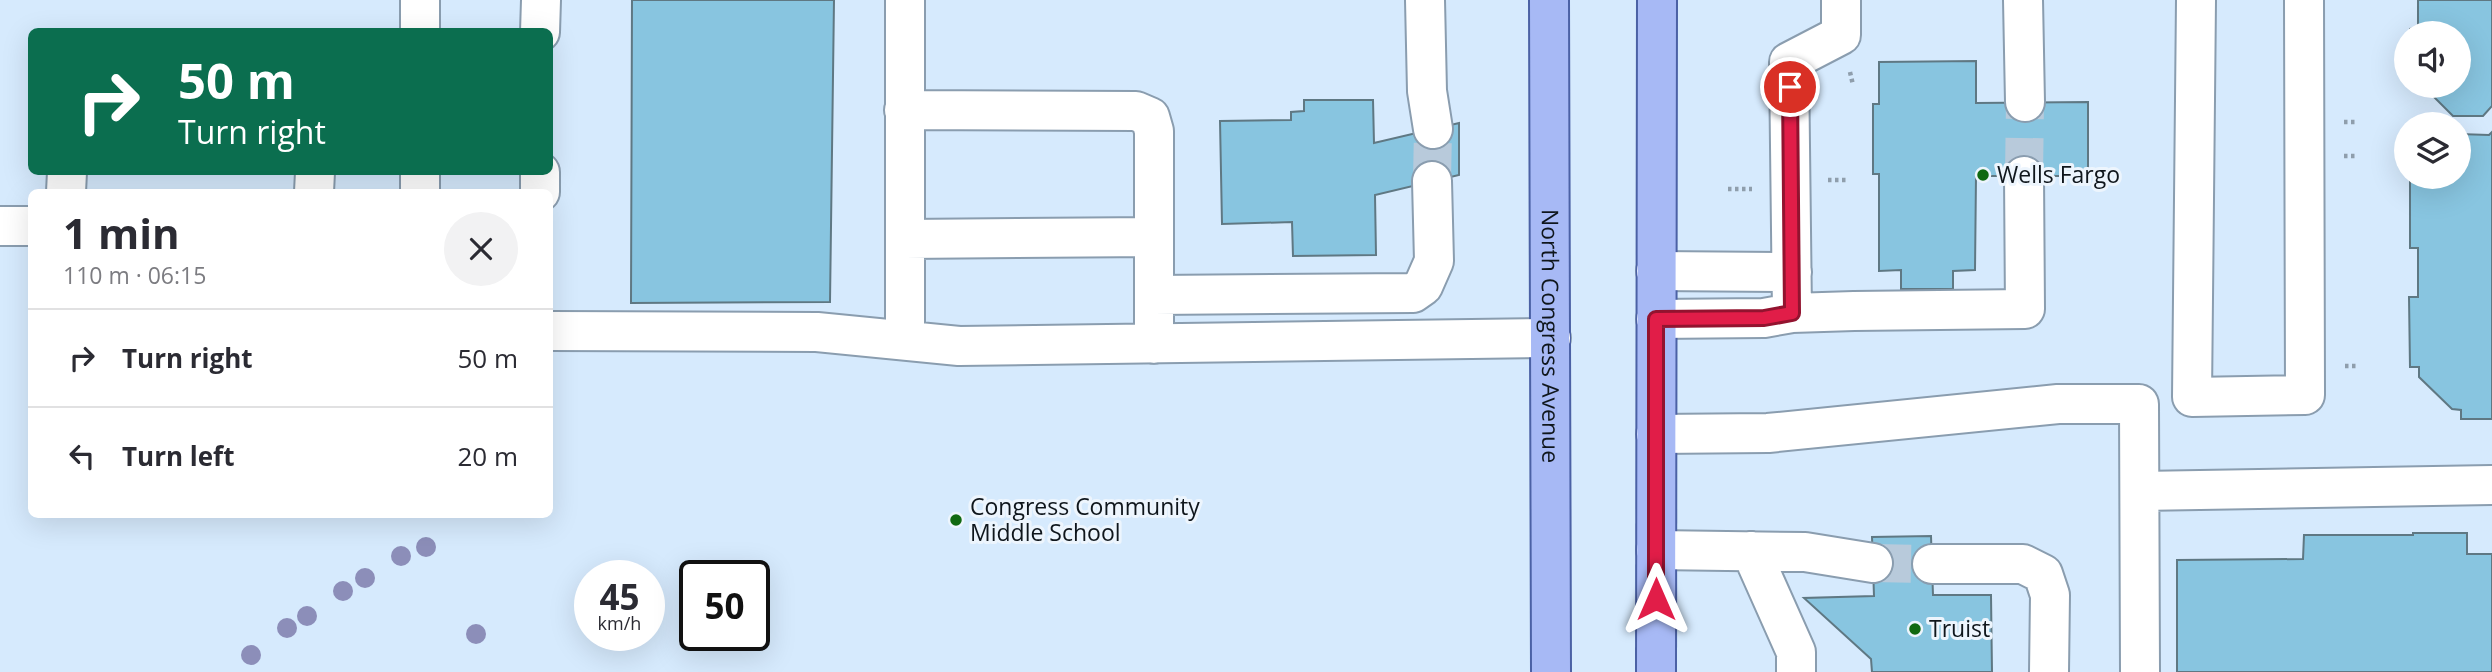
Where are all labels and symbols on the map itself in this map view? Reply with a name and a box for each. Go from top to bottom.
pin [1760,57,1820,117]
place label: Wells Fargo [1997,158,2120,190]
marker: Wells Fargo [1975,167,1991,183]
street label: North Congress Avenue [1535,209,1567,463]
place label: Congress Community Middle School [970,490,1200,548]
marker: Congress Community Middle School [948,512,964,528]
speed limit sign: 50 [679,560,770,651]
position arrow [1619,562,1693,636]
place label: Truist [1929,612,1990,644]
marker: Truist [1907,621,1923,637]

